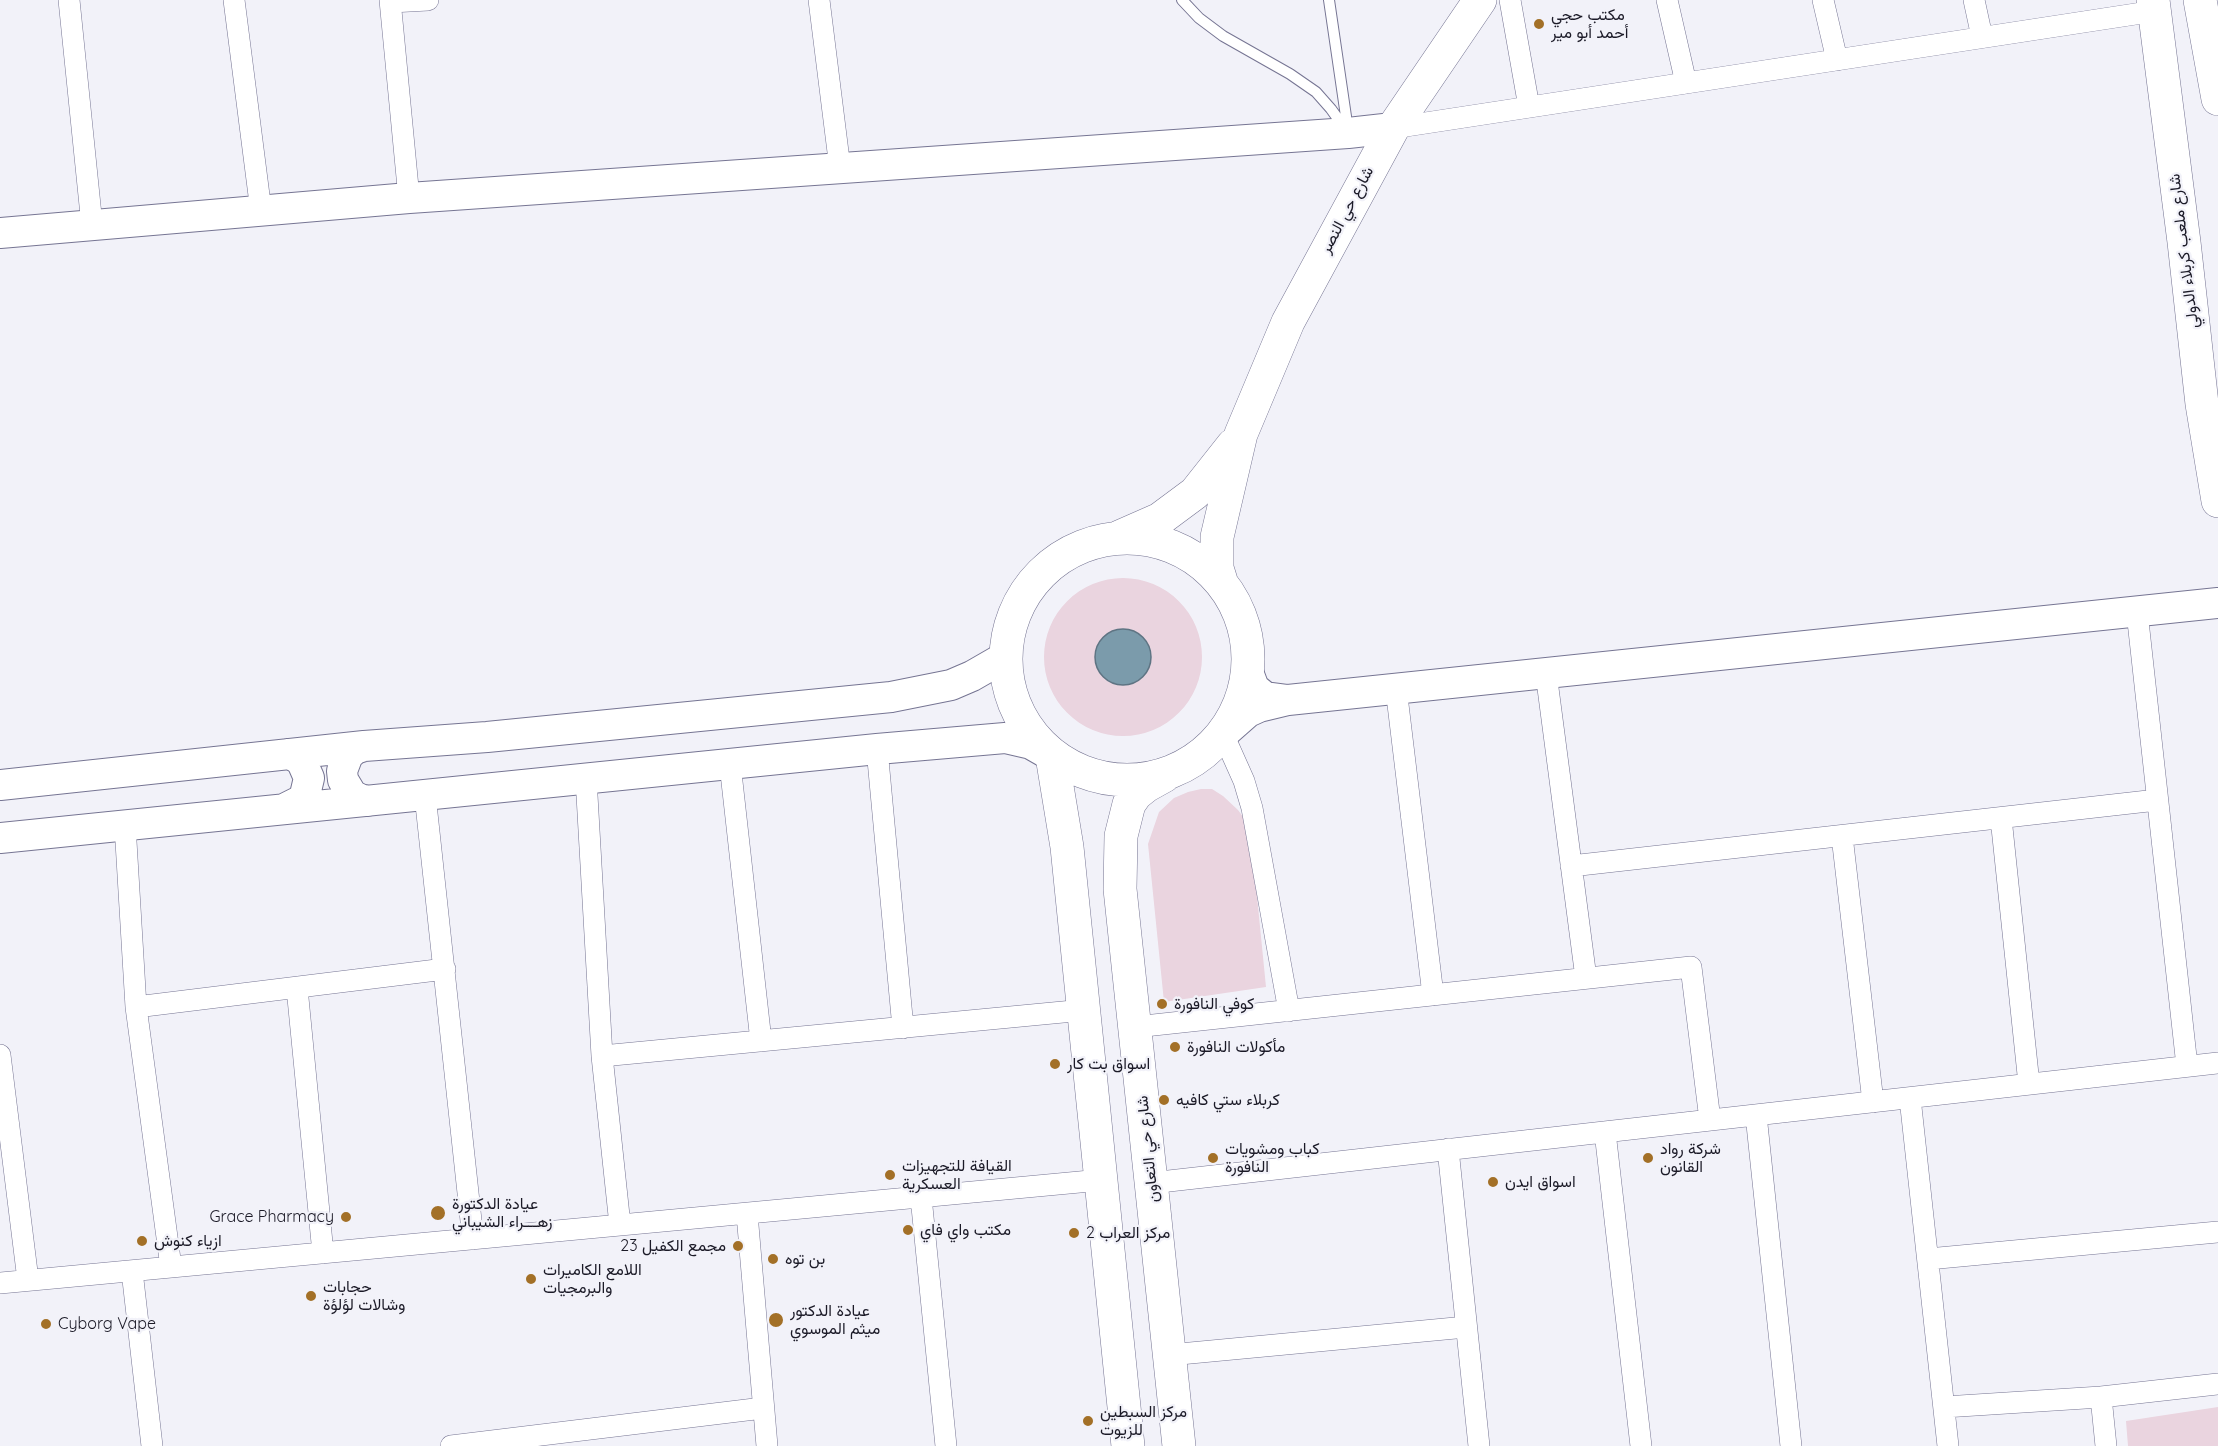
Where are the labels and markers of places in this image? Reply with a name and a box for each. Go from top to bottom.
place label: مكتب حجي أحمد أبو مير [1551,5,1628,43]
marker: مكتب حجي أحمد أبو مير [1532,17,1546,31]
place label: كوفي النافورة [1174,994,1254,1014]
marker: كوفي النافورة [1155,997,1169,1011]
place label: مأكولات النافورة [1187,1037,1285,1057]
marker: مأكولات النافورة [1168,1040,1182,1054]
place label: اسواق بت كار [1067,1054,1150,1074]
marker: اسواق بت كار [1048,1057,1062,1071]
place label: كربلاء ستي كافيه [1176,1090,1280,1110]
marker: كربلاء ستي كافيه [1157,1093,1171,1107]
place label: كباب ومشويات النافورة [1225,1139,1320,1177]
place label: شركة رواد القانون [1660,1139,1721,1177]
marker: كباب ومشويات النافورة [1206,1151,1220,1165]
marker: شركة رواد القانون [1641,1151,1655,1165]
place label: القيافة للتجهيزات العسكرية [902,1156,1012,1194]
marker: القيافة للتجهيزات العسكرية [883,1168,897,1182]
place label: اسواق ايدن [1505,1172,1576,1192]
marker: اسواق ايدن [1486,1175,1500,1189]
place label: عيادة الدكتورة زهـــراء الشيباني [452,1194,553,1232]
marker: عيادة الدكتورة زهـــراء الشيباني [429,1204,447,1222]
place label: Grace Pharmacy [209,1207,334,1227]
marker: Grace Pharmacy [339,1210,353,1224]
place label: مكتب واي فاي [920,1220,1011,1240]
marker: مكتب واي فاي [901,1223,915,1237]
place label: مركز العراب 2 [1086,1223,1170,1243]
marker: مركز العراب 2 [1067,1226,1081,1240]
place label: ازياء كنوش [154,1231,222,1251]
marker: ازياء كنوش [135,1234,149,1248]
place label: مجمع الكفيل 23 [620,1236,726,1256]
marker: مجمع الكفيل 23 [731,1239,745,1253]
place label: بن توه [785,1249,825,1269]
marker: بن توه [766,1252,780,1266]
place label: اللامع الكاميرات والبرمجيات [543,1260,642,1298]
marker: اللامع الكاميرات والبرمجيات [524,1272,538,1286]
place label: حجابات وشالات لؤلؤة [323,1277,405,1315]
marker: حجابات وشالات لؤلؤة [304,1289,318,1303]
place label: عيادة الدكتور ميثم الموسوي [790,1301,880,1339]
marker: عيادة الدكتور ميثم الموسوي [767,1311,785,1329]
place label: Cyborg Vape [58,1314,156,1334]
marker: Cyborg Vape [39,1317,53,1331]
place label: مركز السبطين للزيوت [1100,1402,1187,1440]
marker: مركز السبطين للزيوت [1081,1414,1095,1428]

